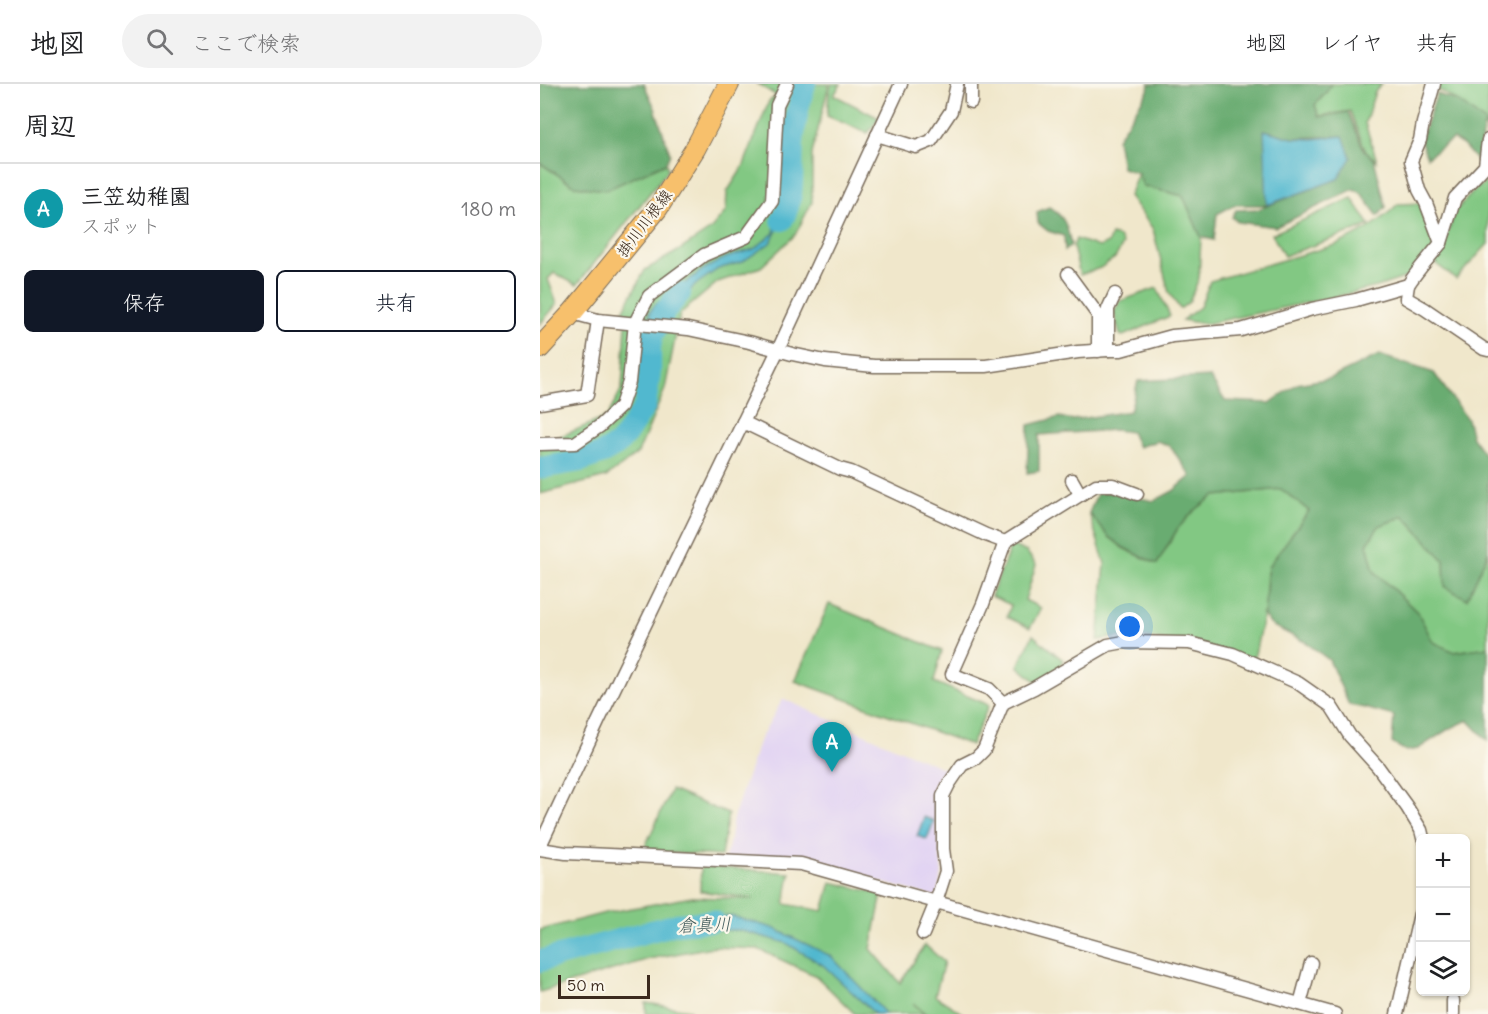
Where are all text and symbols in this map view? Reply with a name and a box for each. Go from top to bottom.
search box [122,14,542,68]
text: 地図 [30,25,86,61]
icon: search [143,25,176,58]
text: ここで検索 [191,29,301,57]
text: 地図 [1246,29,1288,56]
text: レイヤ [1321,29,1383,56]
text: 共有 [1416,29,1458,56]
text: 周辺 [24,109,76,142]
text: 三笠幼稚園 [81,182,191,210]
street label: 掛川川根線 [612,185,676,261]
text: A [37,196,50,221]
text: 180 m [461,196,516,221]
text: スポット [81,213,161,238]
button: 保存 [24,270,264,332]
button: 共有 [276,270,516,332]
your location [1115,612,1144,641]
pin: A [812,722,852,772]
map controls [1416,834,1470,996]
button: + [1416,834,1470,888]
button: − [1416,888,1470,942]
water label: 倉真川 [677,912,731,937]
button: layers [1416,942,1470,996]
scale bar [558,972,650,1000]
text: 50 m [567,975,605,995]

